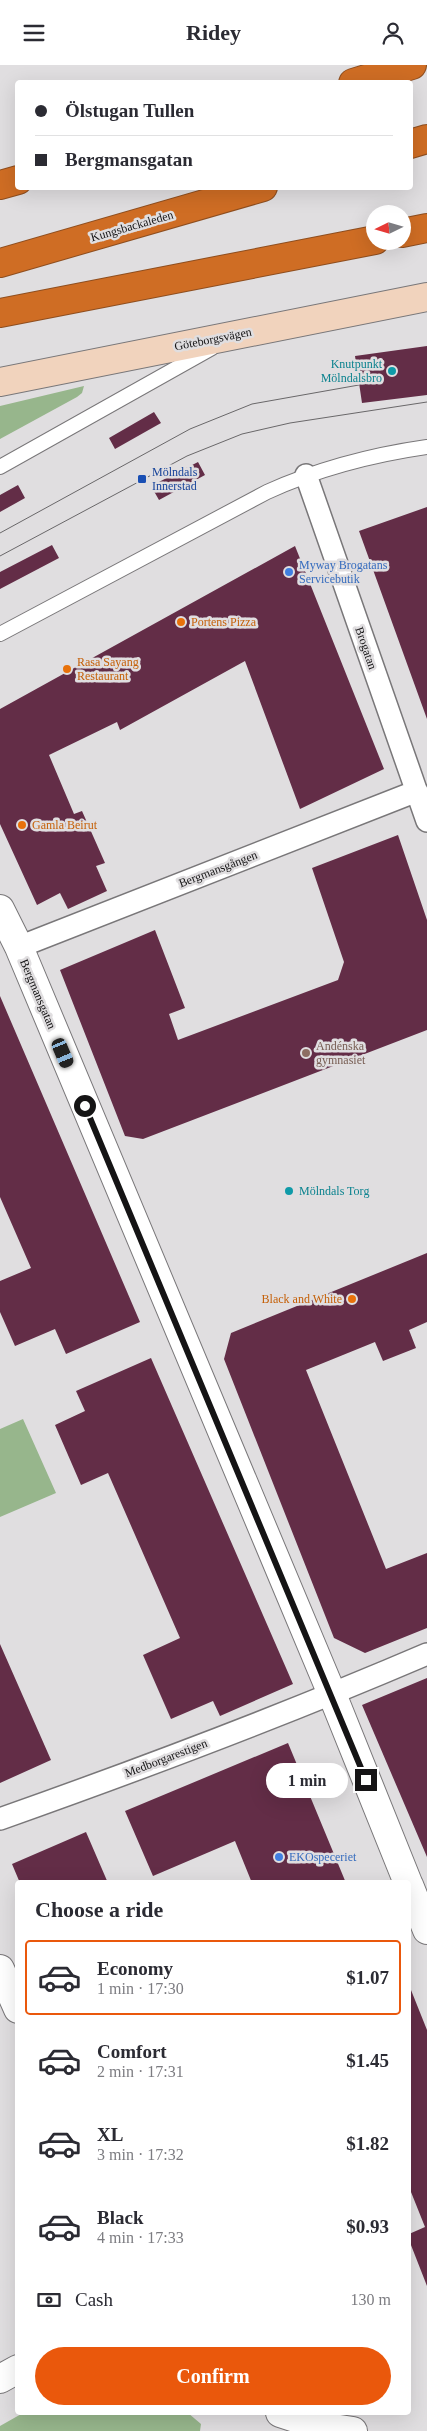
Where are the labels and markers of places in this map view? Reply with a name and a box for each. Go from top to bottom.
place label: Knutpunkt Mölndalsbro [321,357,383,385]
marker: Knutpunkt Mölndalsbro [386,365,398,377]
place label: Mölndals Innerstad [152,465,198,493]
marker: Mölndals Innerstad [136,473,148,485]
place label: Myway Brogatans Servicebutik [299,558,388,586]
marker: Myway Brogatans Servicebutik [283,566,295,578]
place label: Portens Pizza [191,615,257,629]
marker: Portens Pizza [175,616,187,628]
place label: Rasa Sayang Restaurant [77,655,139,683]
marker: Rasa Sayang Restaurant [61,663,73,675]
place label: Gamla Beirut [32,818,98,832]
marker: Gamla Beirut [16,819,28,831]
place label: Andénska gymnasiet [316,1039,366,1067]
marker: Andénska gymnasiet [300,1047,312,1059]
place label: Mölndals Torg [299,1184,369,1198]
marker: Mölndals Torg [283,1185,295,1197]
place label: Black and White [262,1292,342,1306]
marker: Black and White [346,1293,358,1305]
place label: EKOspeceriet [289,1850,357,1864]
marker: EKOspeceriet [273,1851,285,1863]

